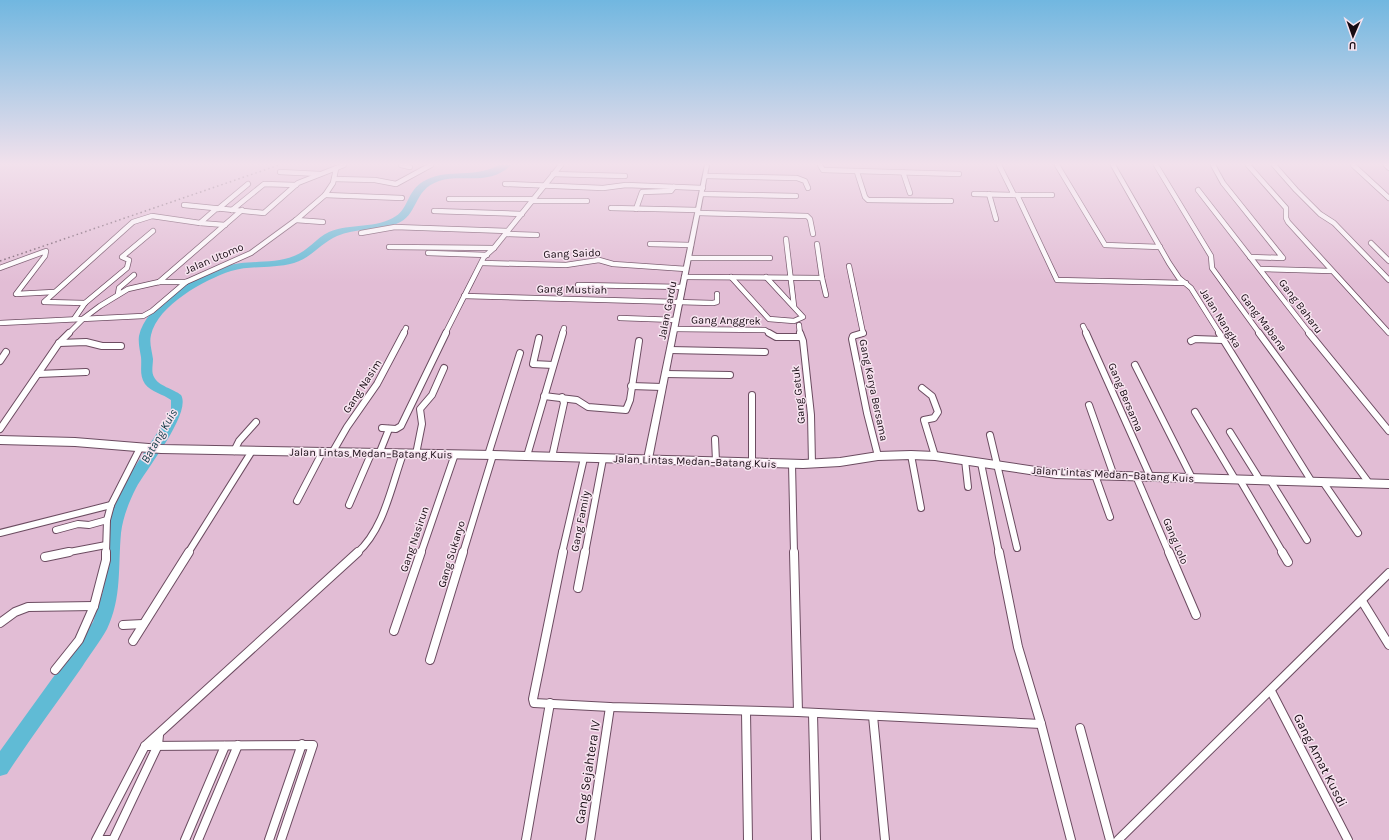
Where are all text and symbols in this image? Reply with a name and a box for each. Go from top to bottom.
north arrow [1333,16,1373,56]
text: U [1349,39,1357,52]
street label: Jalan Utomo [183,240,246,277]
street label: Gang Saido [543,246,601,261]
street label: Gang Baharu [1276,277,1325,336]
street label: Jalan Gardu [655,280,680,340]
street label: Gang Mustiah [537,282,607,297]
street label: Jalan Nangka [1197,286,1244,350]
street label: Gang Mabana [1238,291,1290,354]
street label: Gang Anggrek [691,313,761,328]
street label: Gang Karya Bersama [856,338,891,442]
street label: Gang Nasim [340,357,385,416]
street label: Gang Bersama [1105,361,1146,433]
street label: Gang Getuk [789,365,808,425]
water label: Batang Kuis [138,406,180,466]
street label: Jalan Lintas Medan–Batang Kuis [289,446,453,461]
street label: Jalan Lintas Medan–Batang Kuis [613,452,777,471]
street label: Jalan Lintas Medan–Batang Kuis [1031,464,1195,485]
street label: Gang Family [568,489,593,553]
street label: Gang Nasirun [397,505,432,574]
street label: Gang Lolo [1160,516,1191,566]
street label: Gang Sukaryo [435,519,468,589]
street label: Gang Amat Kusdi [1291,711,1351,809]
street label: Gang Sejahtera IV [572,718,603,825]

